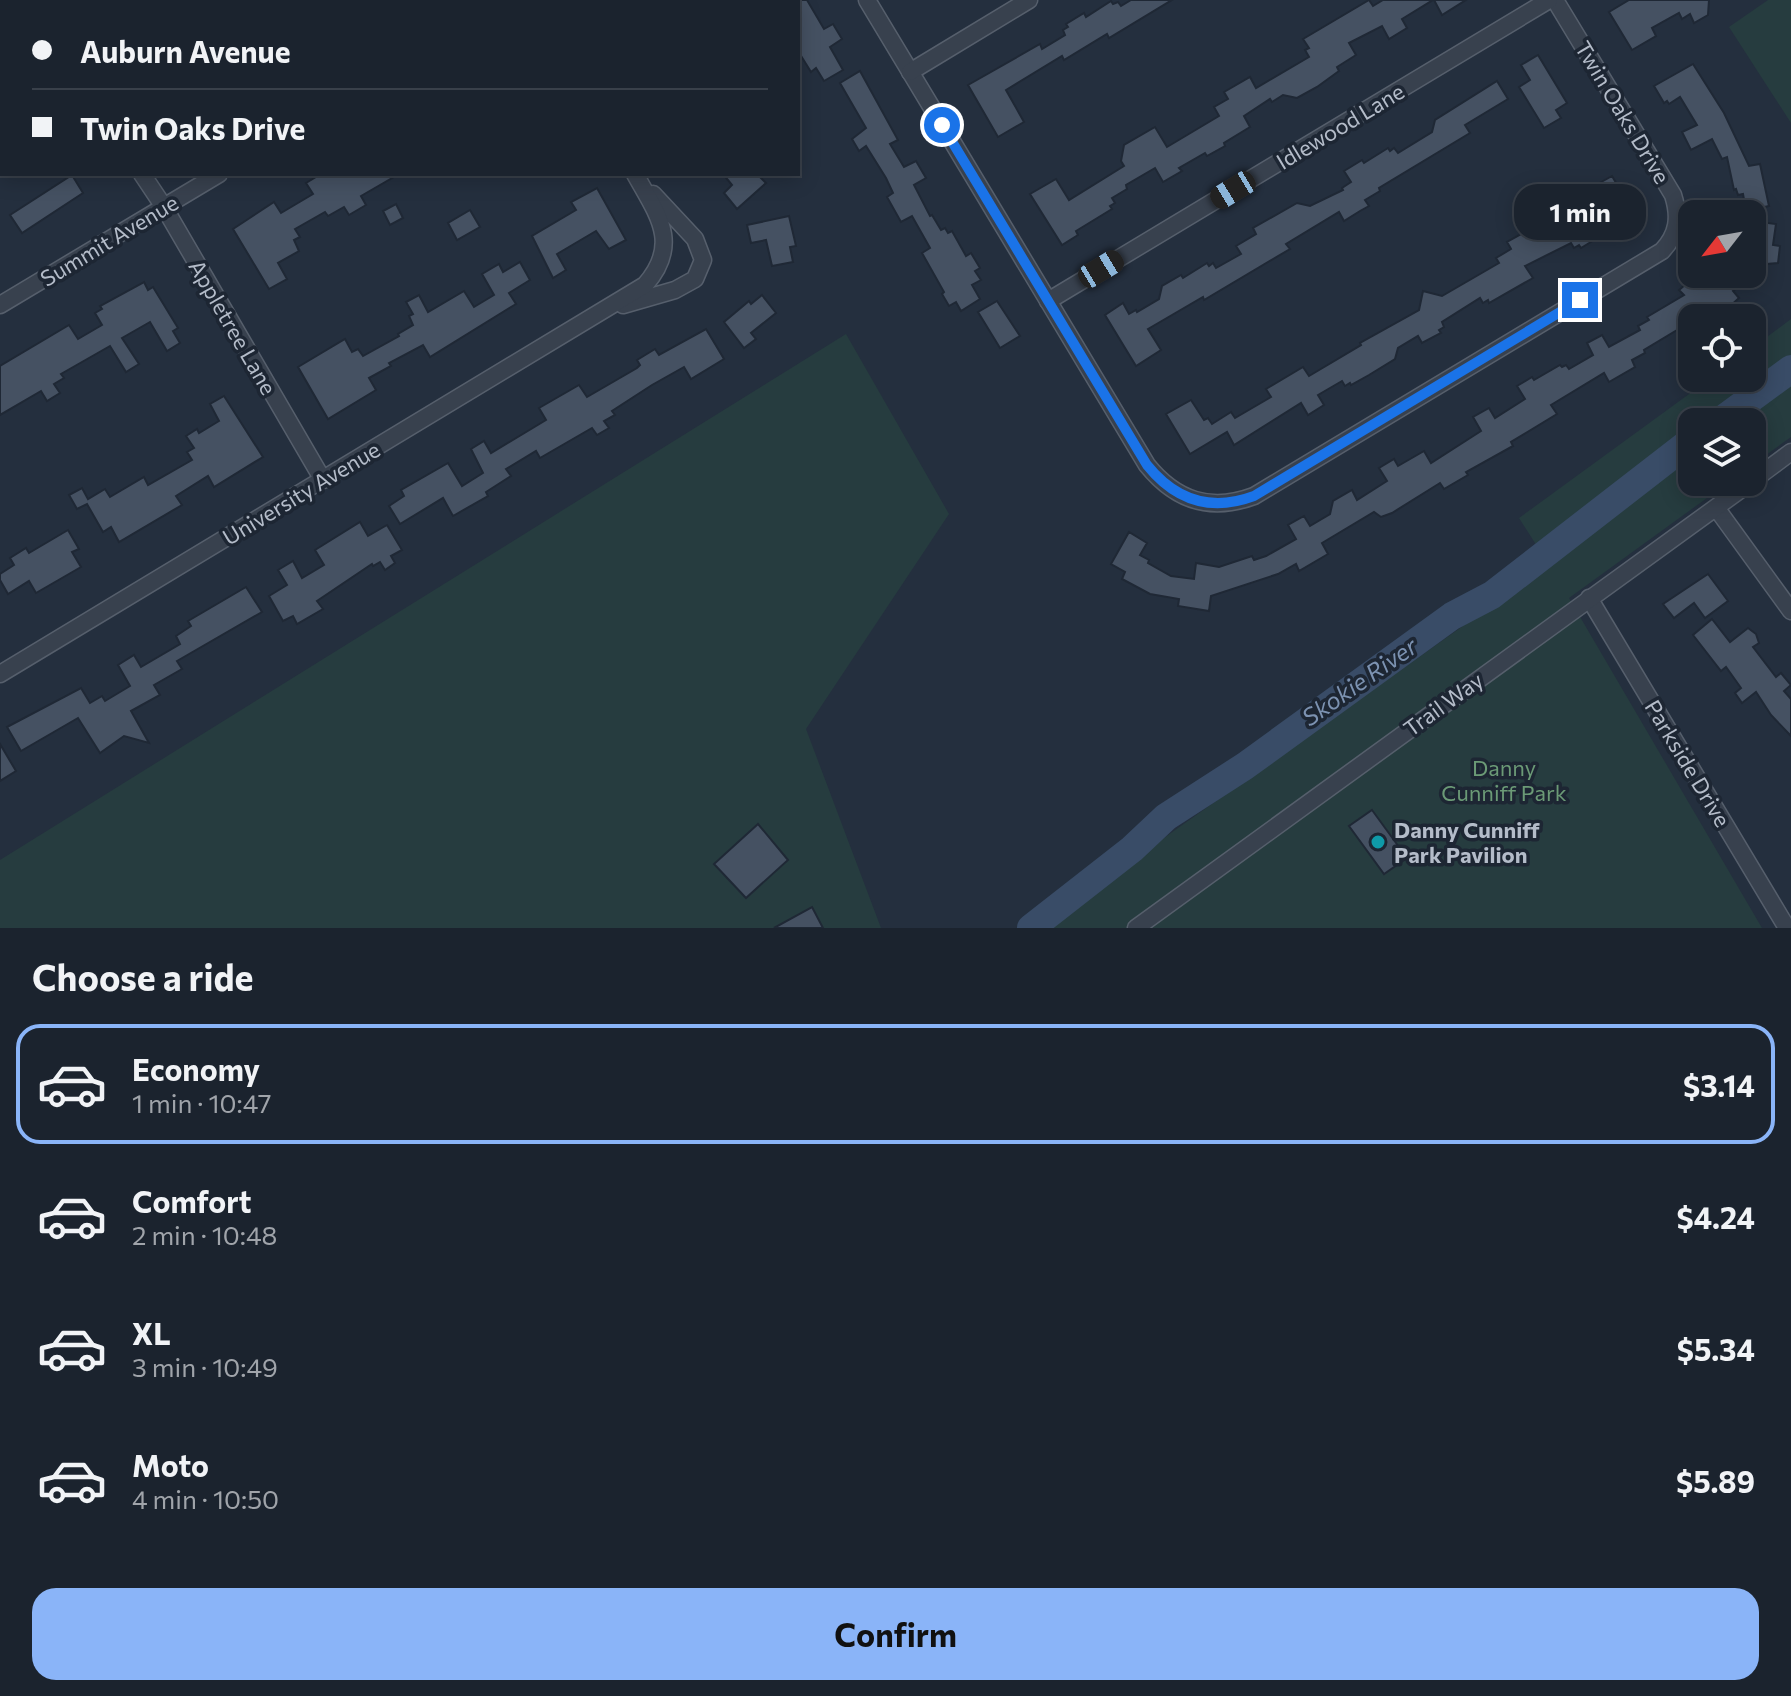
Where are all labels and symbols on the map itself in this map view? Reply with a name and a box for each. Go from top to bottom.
street label: Twin Oaks Drive [1570,36,1676,188]
street label: Idlewood Lane [1271,77,1409,175]
route start [924,107,960,143]
car [1206,167,1260,213]
callout: 1 min [1514,184,1646,240]
street label: Summit Avenue [35,188,183,292]
north arrow [1678,200,1766,288]
car [1074,246,1128,292]
street label: Appletree Lane [183,255,283,399]
route end [1562,282,1598,318]
street label: University Avenue [217,435,385,551]
water label: Skokie River [1296,630,1423,731]
street label: Trail Way [1398,666,1488,742]
street label: Parkside Drive [1640,695,1736,831]
park label: Danny Cunniff Park [1441,754,1567,806]
place label: Danny Cunniff Park Pavilion [1394,816,1540,868]
marker: Danny Cunniff Park Pavilion [1369,833,1387,851]

